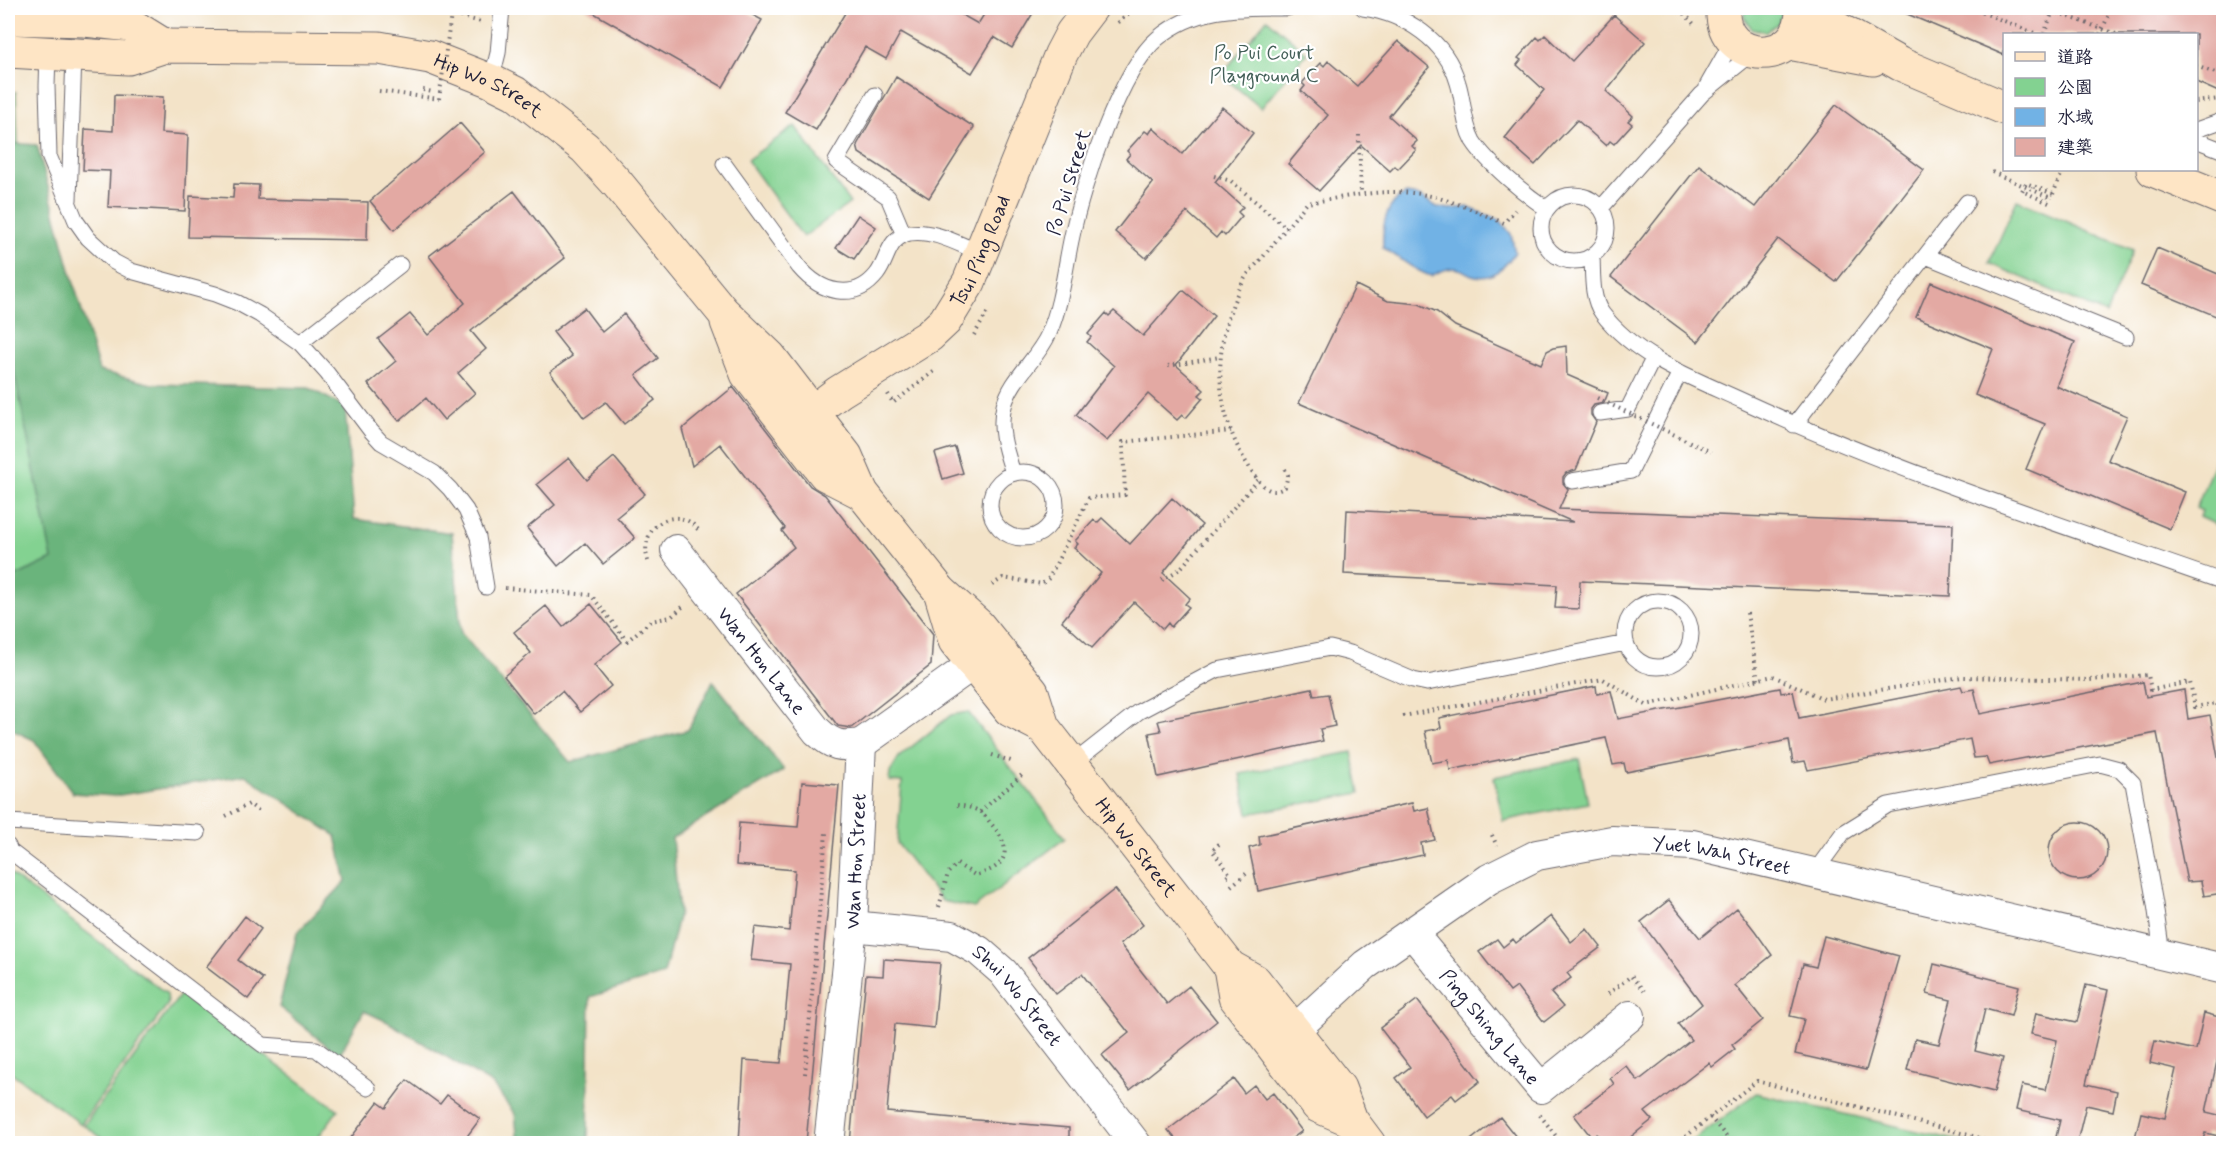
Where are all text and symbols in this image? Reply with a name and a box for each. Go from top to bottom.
legend [2003,33,2198,171]
park label: Po Pui Court Playground C [1210,40,1319,90]
text: 道路 [2057,46,2093,70]
street label: Hip Wo Street [430,48,548,125]
text: 公園 [2057,76,2093,100]
text: 水域 [2057,106,2093,130]
street label: Po Pui Street [1040,126,1098,239]
text: 建築 [2057,136,2093,160]
street label: Tsui Ping Road [945,191,1018,313]
street label: Wan Hon Lane [710,602,812,721]
street label: Wan Hon Street [840,793,874,930]
street label: Hip Wo Street [1088,793,1183,903]
street label: Yuet Wah Street [1652,831,1793,882]
street label: Shui Wo Street [966,939,1067,1052]
street label: Ping Shing Lane [1433,964,1545,1092]

